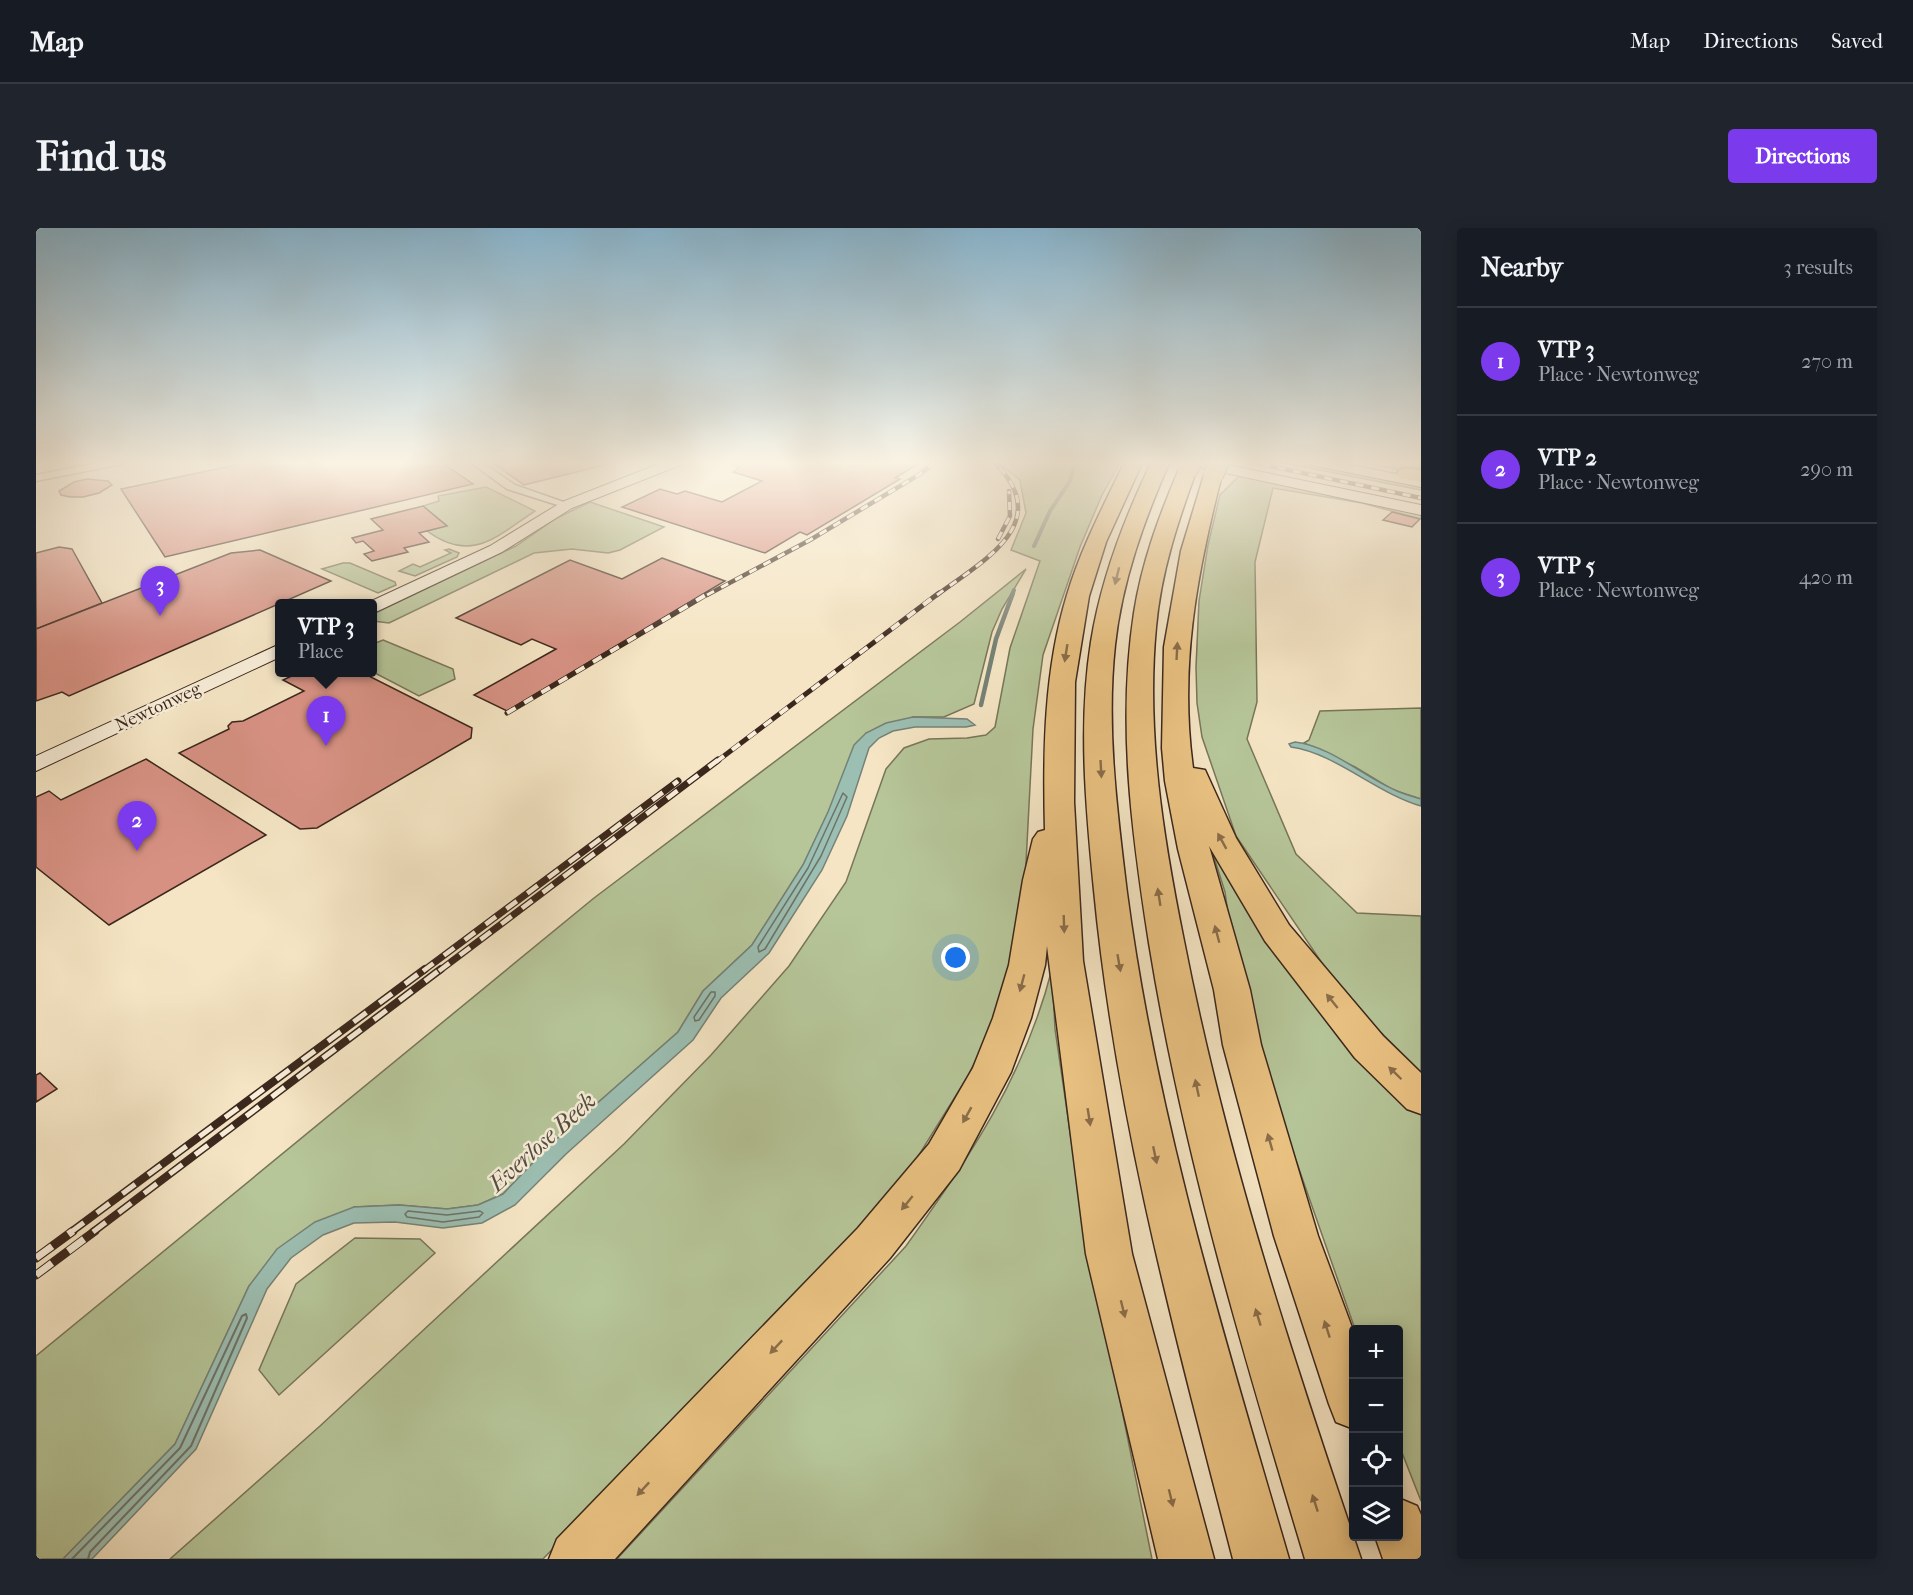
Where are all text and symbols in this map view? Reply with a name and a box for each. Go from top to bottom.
text: Map [30,25,84,58]
text: Map [1630,29,1670,53]
text: Directions [1703,29,1798,53]
text: Saved [1831,29,1883,53]
button: Directions [1728,129,1877,183]
text: Find us [36,132,166,181]
text: Nearby [1481,252,1563,283]
text: 3 results [1784,256,1853,279]
text: VTP 3 [1538,337,1595,363]
text: 1 [1497,350,1504,373]
text: 270 m [1801,350,1853,373]
text: Place · Newtonweg [1538,363,1699,386]
text: VTP 2 [1538,445,1597,471]
text: 2 [1495,458,1506,481]
text: 290 m [1800,458,1853,481]
text: Place · Newtonweg [1538,471,1699,494]
text: VTP 5 [1538,553,1595,579]
pin: 3 [140,566,180,616]
text: 3 [1496,566,1505,589]
text: 420 m [1799,566,1853,589]
one-way arrow [1111,567,1121,585]
text: Place · Newtonweg [1538,579,1699,602]
popup [275,599,377,677]
text: VTP 3 [298,614,354,640]
text: Place [298,640,343,663]
one-way arrow [1172,642,1181,661]
one-way arrow [1062,644,1071,663]
street label: Newtonweg [112,678,205,736]
pin: 1 [306,696,346,746]
one-way arrow [1096,760,1105,779]
pin: 2 [118,802,156,851]
one-way arrow [1217,832,1227,849]
one-way arrow [1154,887,1163,906]
one-way arrow [1059,914,1068,933]
one-way arrow [1212,925,1221,943]
your location [941,943,970,972]
one-way arrow [1115,954,1124,973]
one-way arrow [1017,974,1026,992]
one-way arrow [1326,994,1338,1009]
one-way arrow [1388,1066,1402,1080]
one-way arrow [1191,1079,1201,1097]
water label: Everlose Beek [481,1086,601,1199]
one-way arrow [962,1107,972,1124]
one-way arrow [1084,1107,1093,1126]
one-way arrow [1264,1133,1274,1151]
one-way arrow [1151,1145,1161,1164]
one-way arrow [901,1195,914,1210]
one-way arrow [1119,1300,1128,1318]
one-way arrow [1253,1308,1262,1326]
one-way arrow [1322,1320,1332,1338]
map controls [1349,1325,1403,1541]
button: + [1349,1325,1403,1379]
one-way arrow [770,1339,783,1354]
button: − [1349,1379,1403,1433]
button: locate [1349,1433,1403,1487]
one-way arrow [636,1482,650,1496]
button: layers [1349,1487,1403,1541]
one-way arrow [1167,1489,1176,1507]
one-way arrow [1310,1494,1319,1512]

